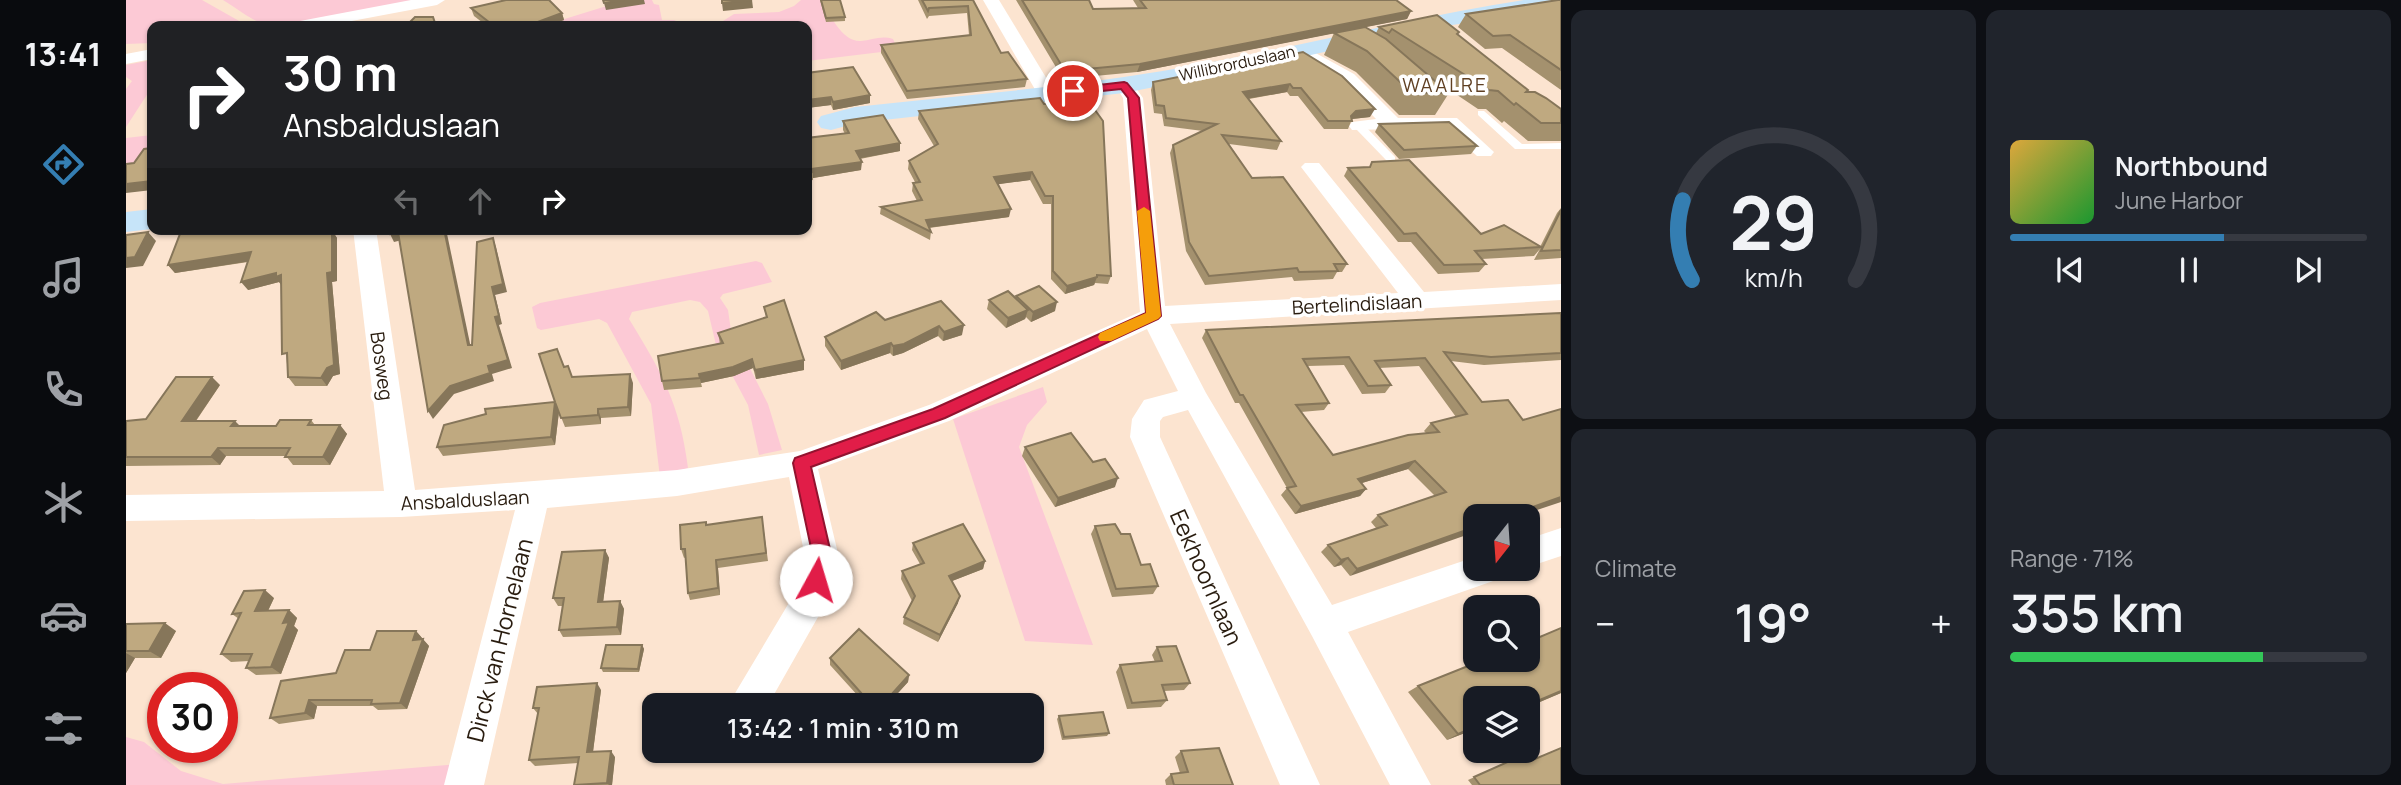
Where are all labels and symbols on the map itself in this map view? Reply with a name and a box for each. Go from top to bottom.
street label: Willibrorduslaan [1177,40,1297,86]
pin [1043,61,1103,121]
district label: WAALRE [1402,72,1488,98]
street label: Bertelindislaan [1291,288,1423,320]
street label: Bosweg [364,330,400,402]
street label: Ansbalduslaan [400,484,530,516]
street label: Eekhoornlaan [1163,504,1251,650]
north arrow [1463,504,1540,581]
street label: Dirck van Hornelaan [458,535,540,745]
position arrow [779,543,853,617]
speed limit sign: 30 [147,672,238,763]

